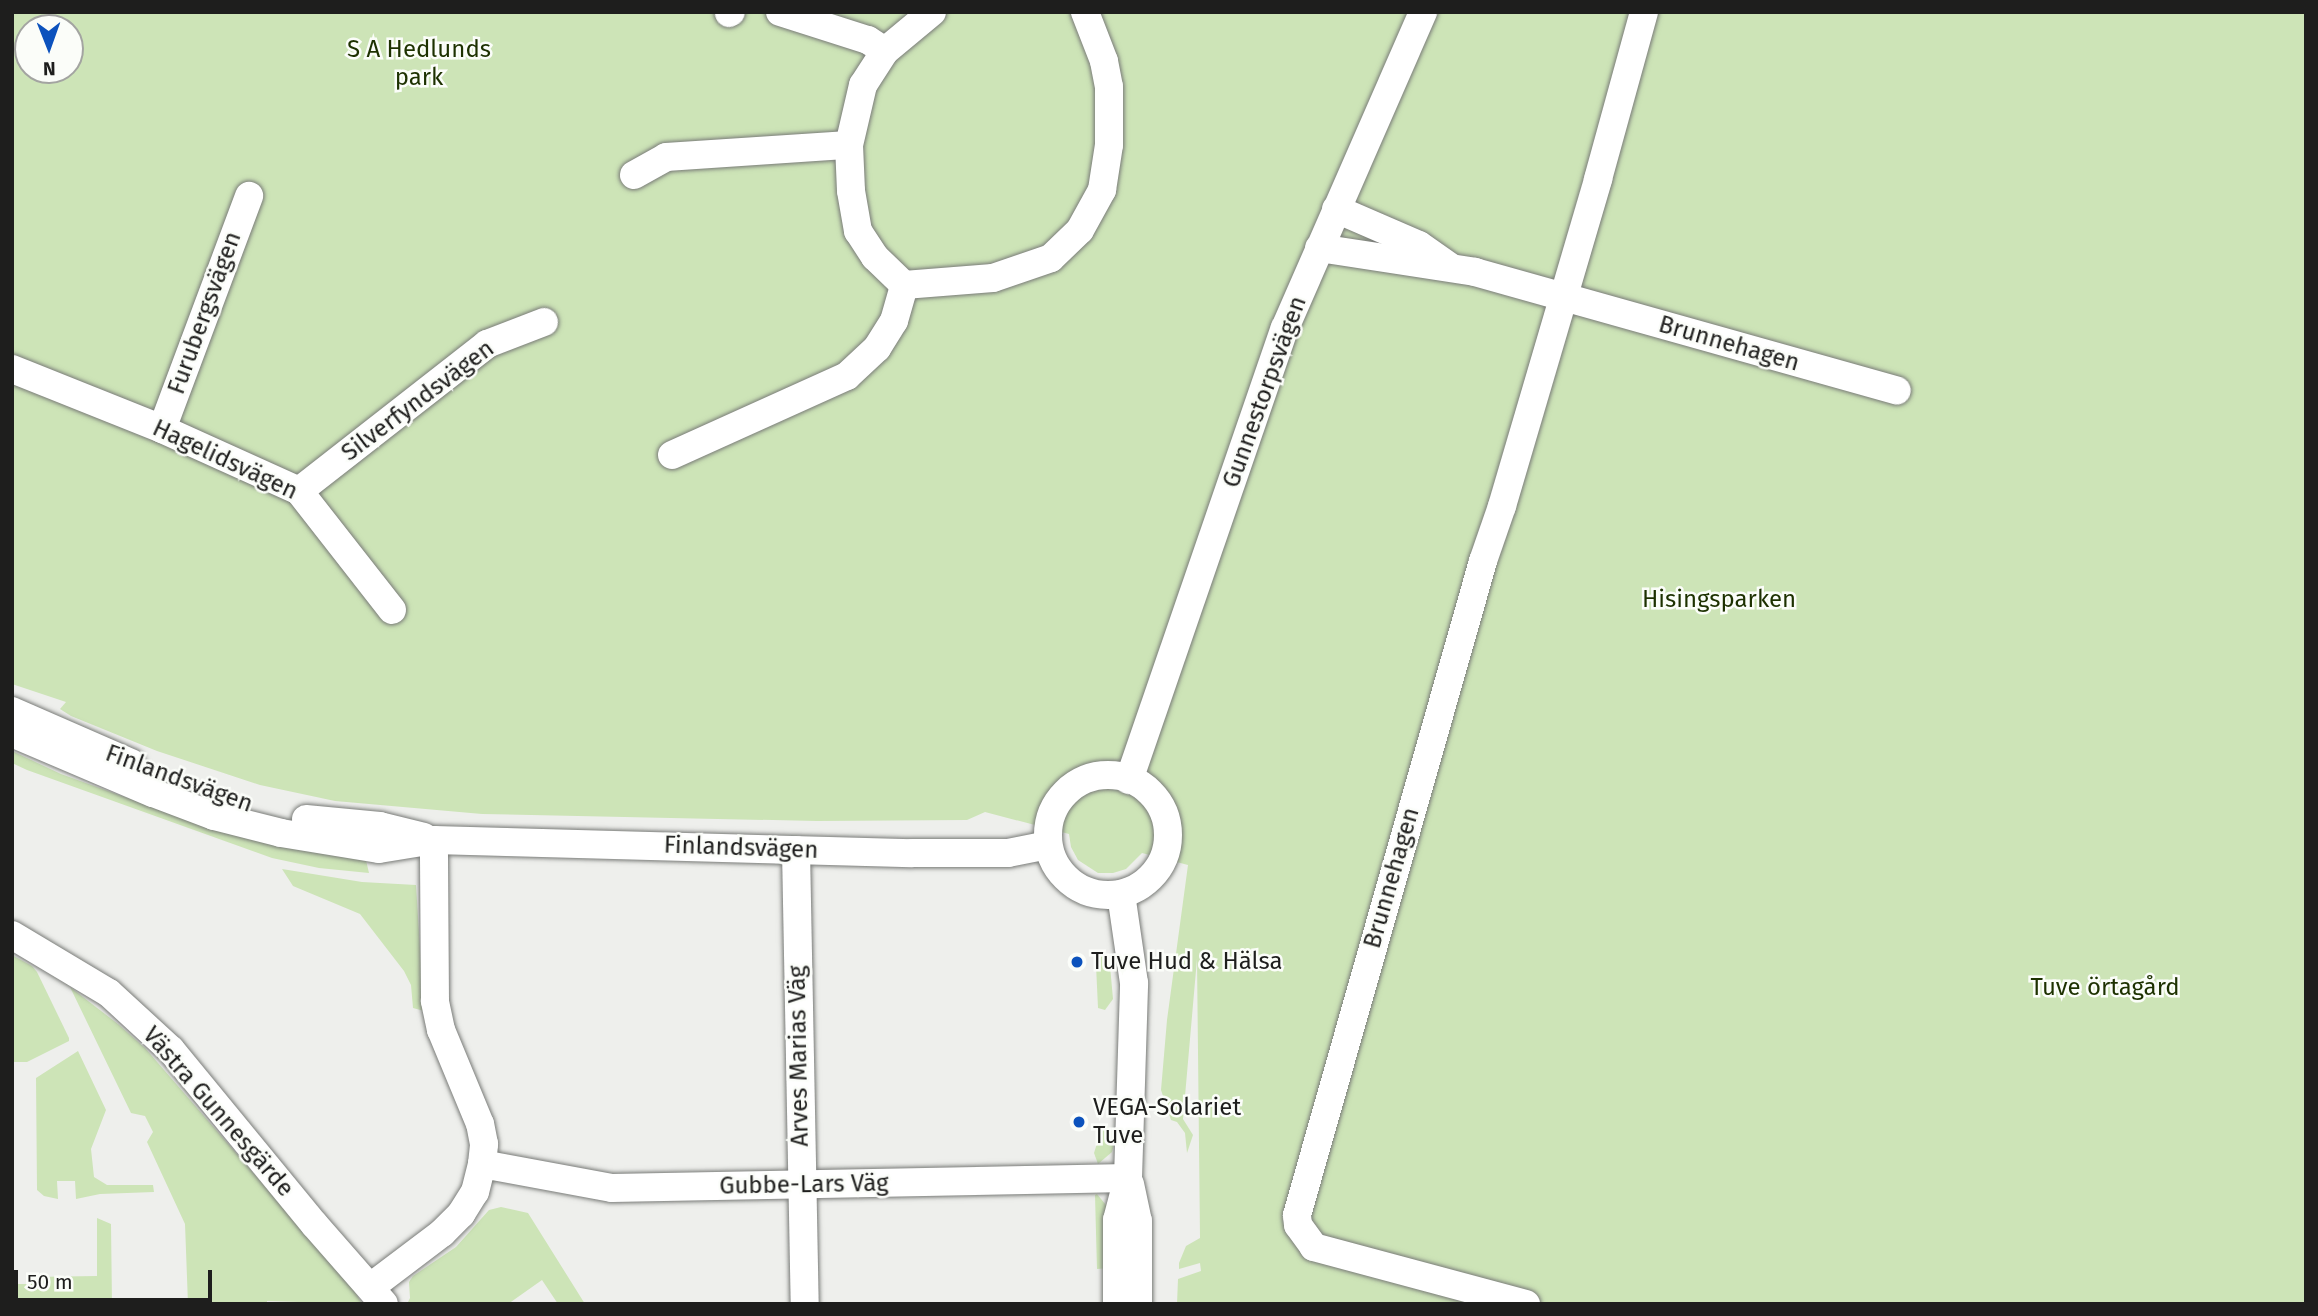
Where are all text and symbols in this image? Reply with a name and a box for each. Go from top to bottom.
north arrow [14,14,84,84]
park label: S A Hedlunds park [347,36,491,92]
text: N [43,57,56,80]
street label: Furubergsvägen [162,228,248,398]
street label: Gunnestorpsvägen [1217,292,1313,492]
street label: Brunnehagen [1655,310,1803,378]
street label: Silverfyndsvägen [336,334,500,468]
street label: Hagelidsvägen [148,414,302,506]
park label: Hisingsparken [1642,586,1796,614]
street label: Finlandsvägen [102,739,256,819]
street label: Brunnehagen [1358,804,1426,952]
street label: Finlandsvägen [663,831,819,865]
place label: Tuve Hud & Hälsa [1091,948,1283,976]
marker: Tuve Hud & Hälsa [1069,954,1085,970]
street label: Arves Marias Väg [783,965,815,1147]
park label: Tuve örtagård [2030,974,2180,1002]
street label: Västra Gunnesgärde [136,1021,300,1203]
place label: VEGA-Solariet Tuve [1093,1094,1241,1150]
marker: VEGA-Solariet Tuve [1071,1114,1087,1130]
street label: Gubbe-Lars Väg [719,1169,889,1201]
scale bar [18,1256,215,1300]
text: 50 m [27,1269,73,1295]

